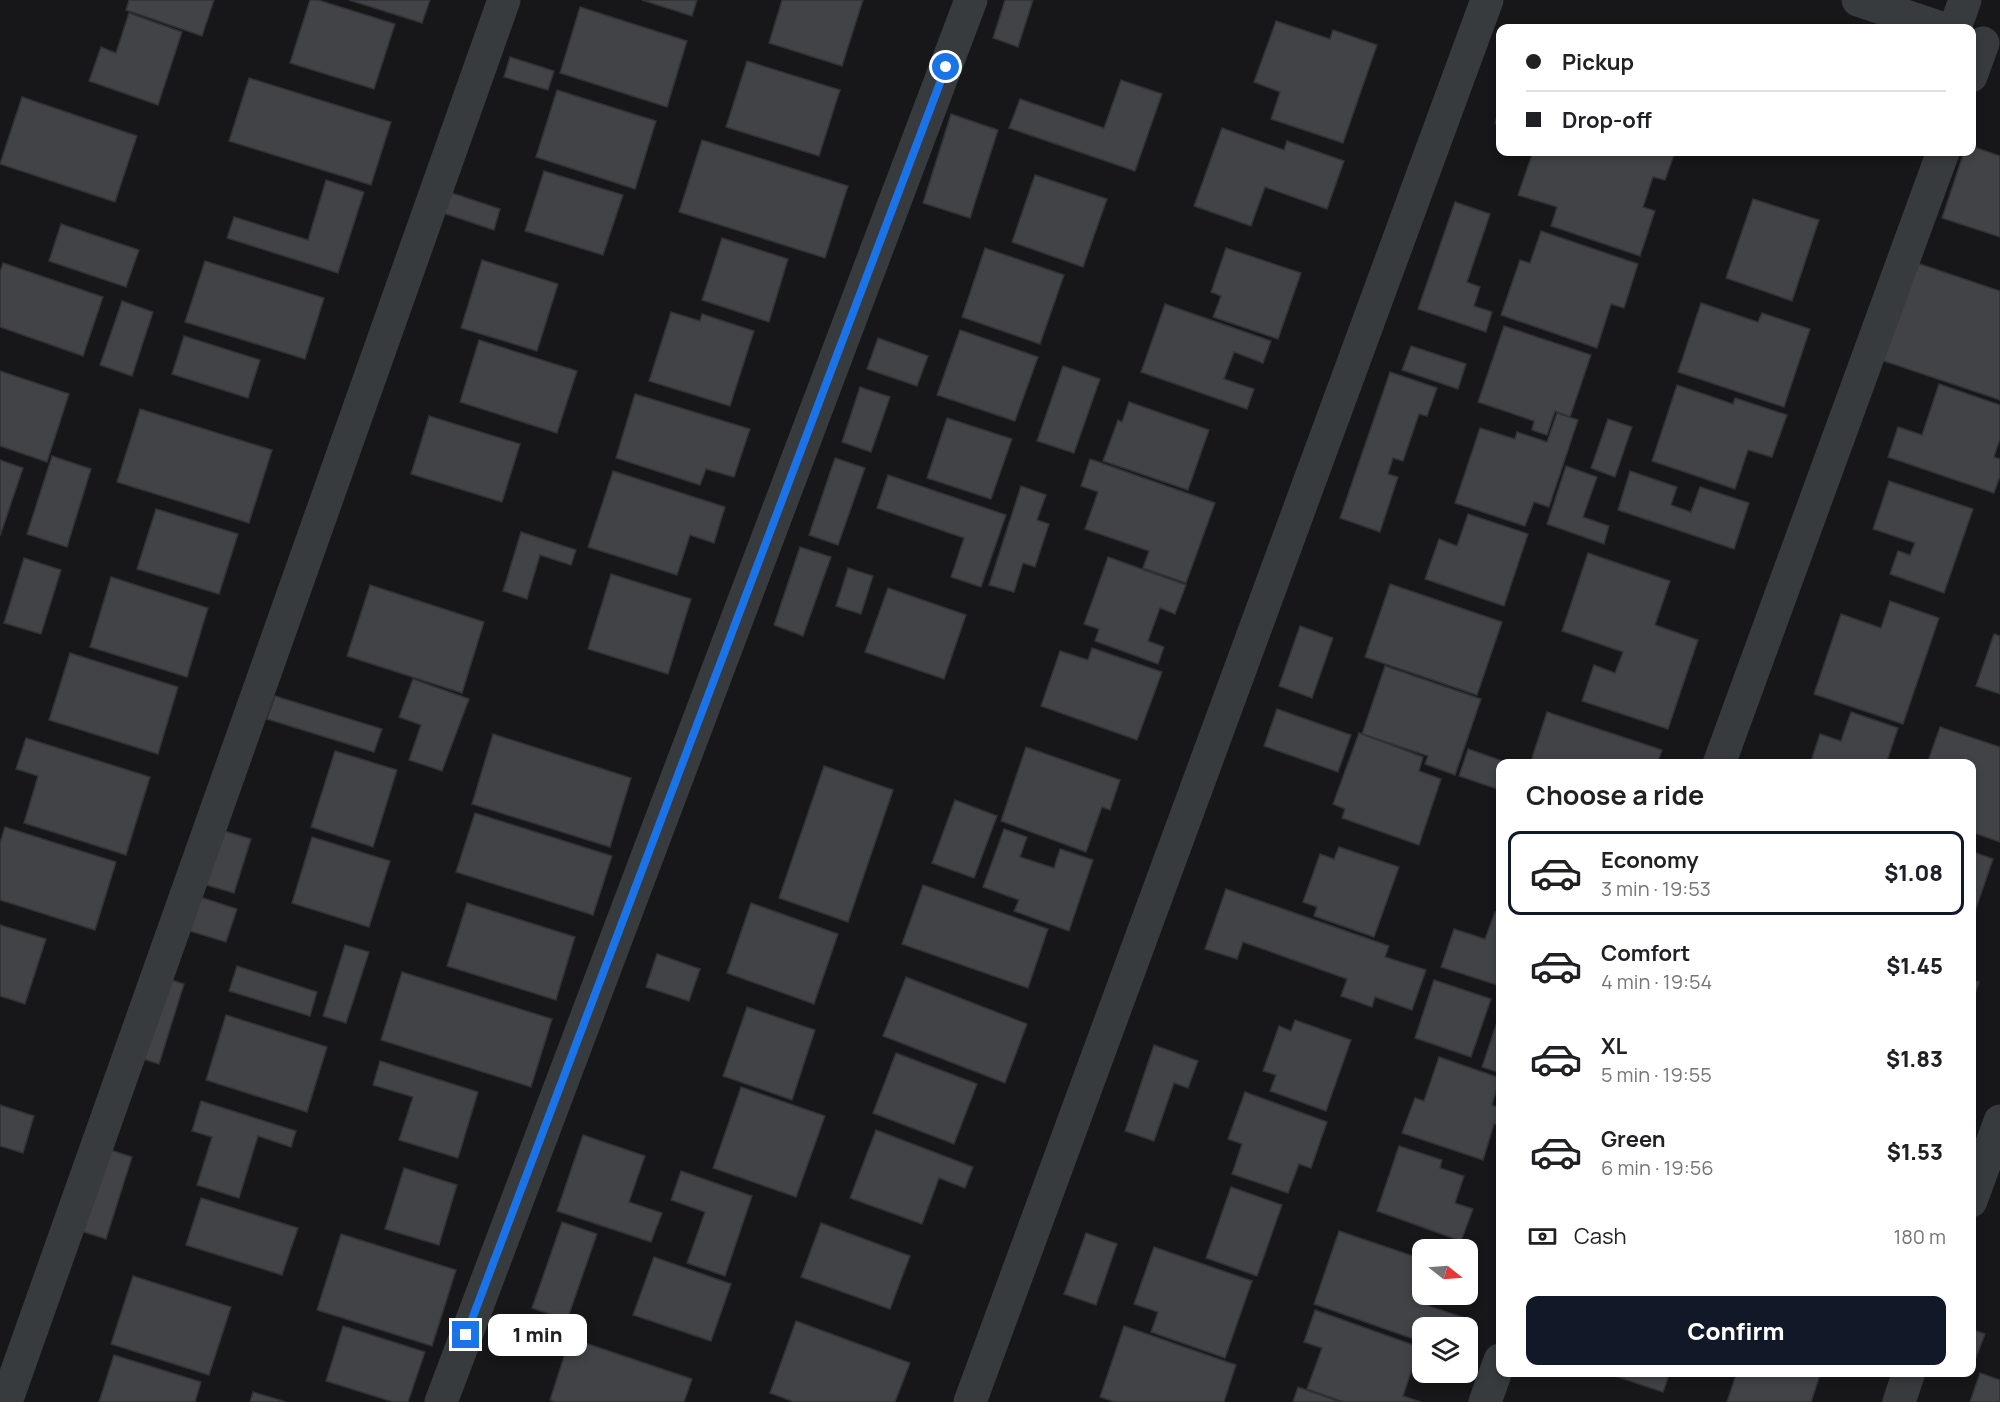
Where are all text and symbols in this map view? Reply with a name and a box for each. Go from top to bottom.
text: Pickup [1562,47,1634,77]
route start [932,53,959,80]
text: Drop-off [1562,105,1652,135]
text: Choose a ride [1526,776,1704,813]
text: Economy [1601,845,1699,875]
icon: car [1529,846,1583,900]
text: $1.08 [1884,858,1943,888]
text: 3 min · 19:53 [1601,875,1711,902]
text: Comfort [1601,938,1690,968]
icon: car [1529,939,1583,993]
text: $1.45 [1886,951,1943,981]
text: 4 min · 19:54 [1601,968,1712,995]
text: XL [1601,1031,1627,1061]
icon: car [1529,1032,1583,1086]
text: $1.83 [1886,1044,1943,1074]
text: 5 min · 19:55 [1601,1061,1712,1088]
text: Green [1601,1124,1666,1154]
icon: car [1529,1125,1583,1179]
text: $1.53 [1887,1137,1943,1167]
text: 6 min · 19:56 [1601,1154,1714,1181]
icon: cash [1526,1220,1559,1253]
text: Cash [1574,1221,1627,1251]
text: 180 m [1893,1223,1946,1250]
north arrow [1412,1239,1478,1305]
map controls [1412,1239,1478,1383]
button: Confirm [1526,1296,1946,1365]
callout: 1 min [487,1314,586,1356]
button: layers [1412,1317,1478,1383]
route end [452,1321,479,1348]
text: 1 min [512,1321,563,1348]

